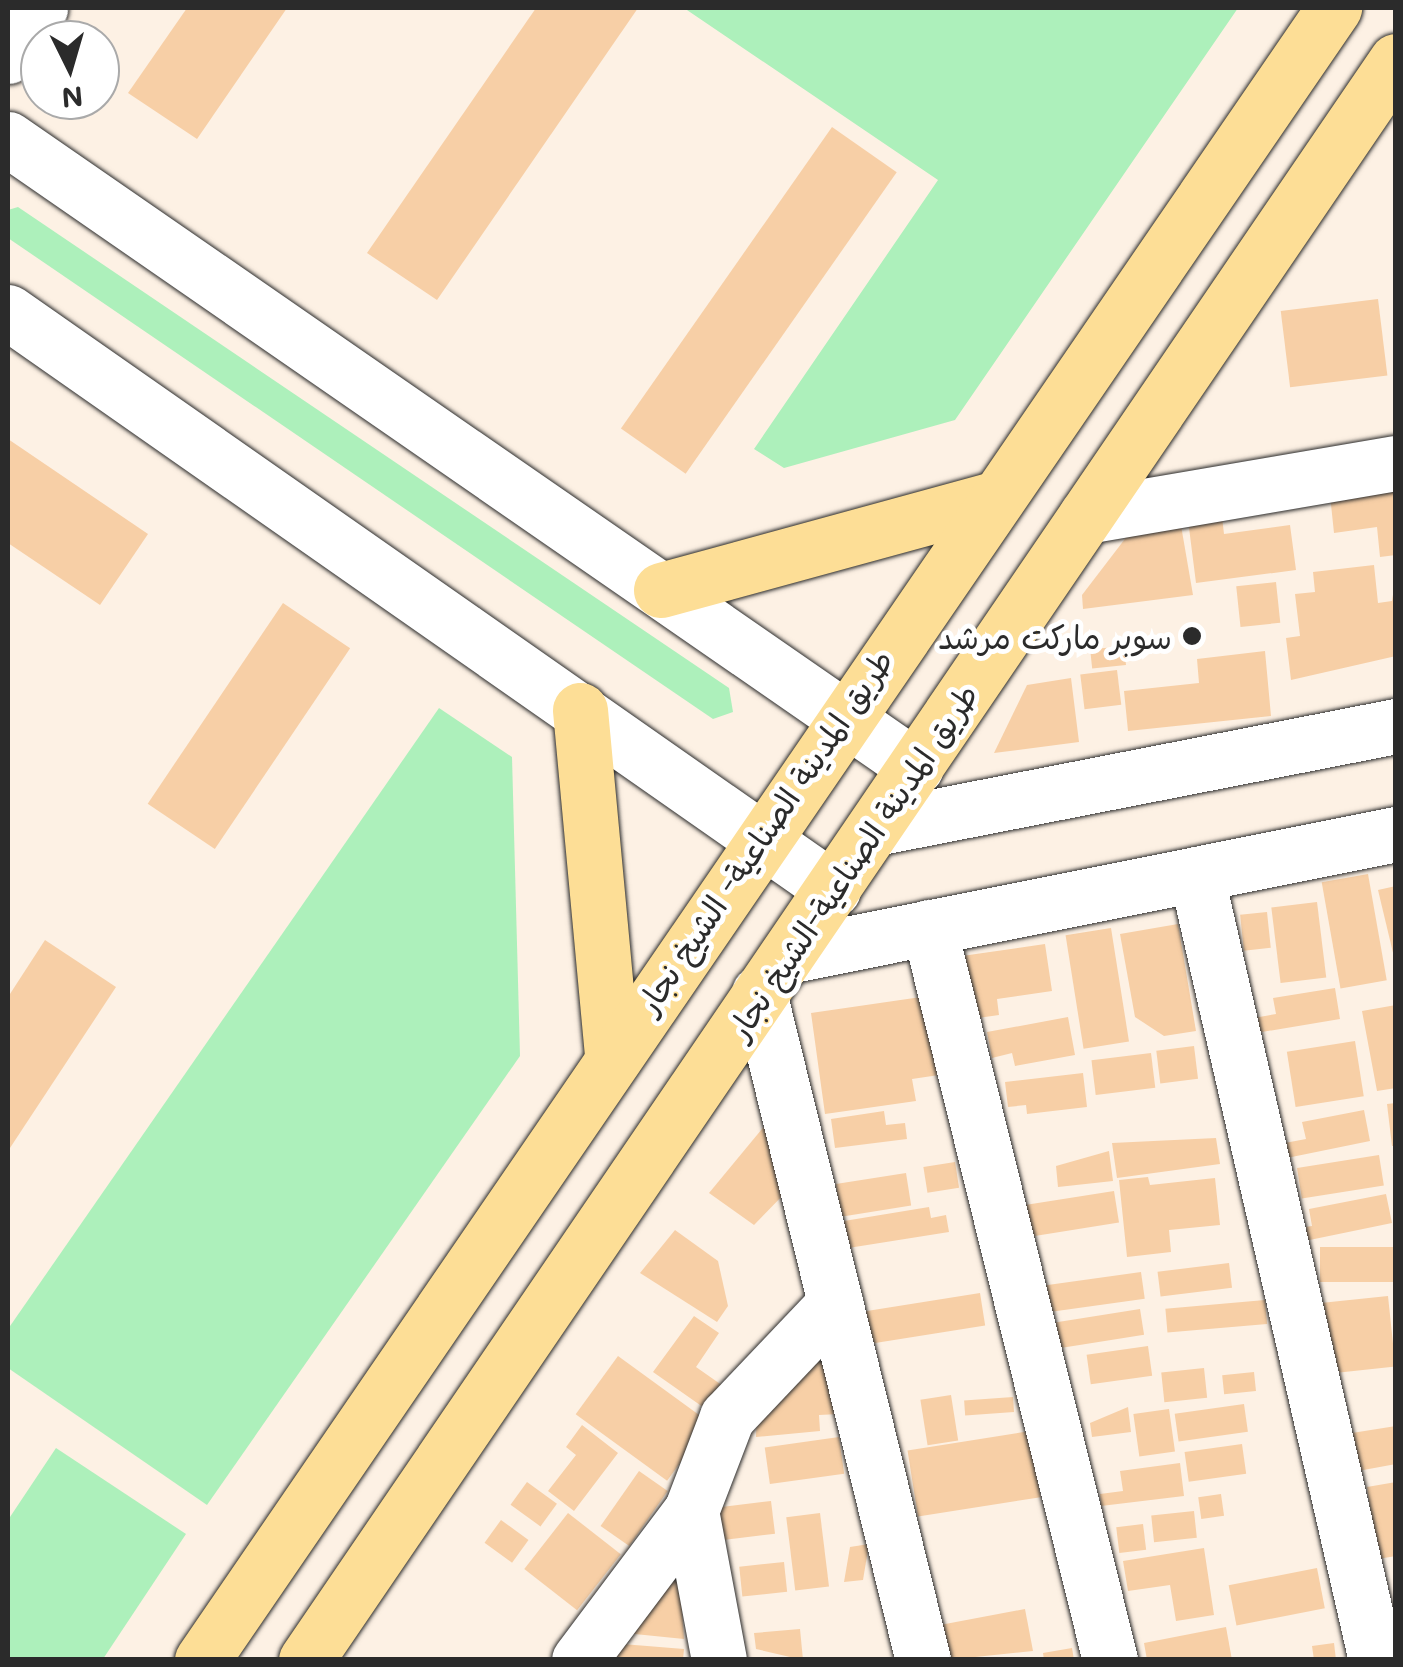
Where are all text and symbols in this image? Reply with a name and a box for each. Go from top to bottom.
north arrow [20,20,120,120]
text: N [60,79,85,117]
place label: سوبر ماركت مرشد [938,617,1172,655]
marker: سوبر ماركت مرشد [1181,625,1203,647]
street label: طريق المدينة الصناعية- الشيخ نجار [628,642,900,1020]
street label: طريق المدينة الصناعية-الشيخ نجار [719,676,985,1046]

